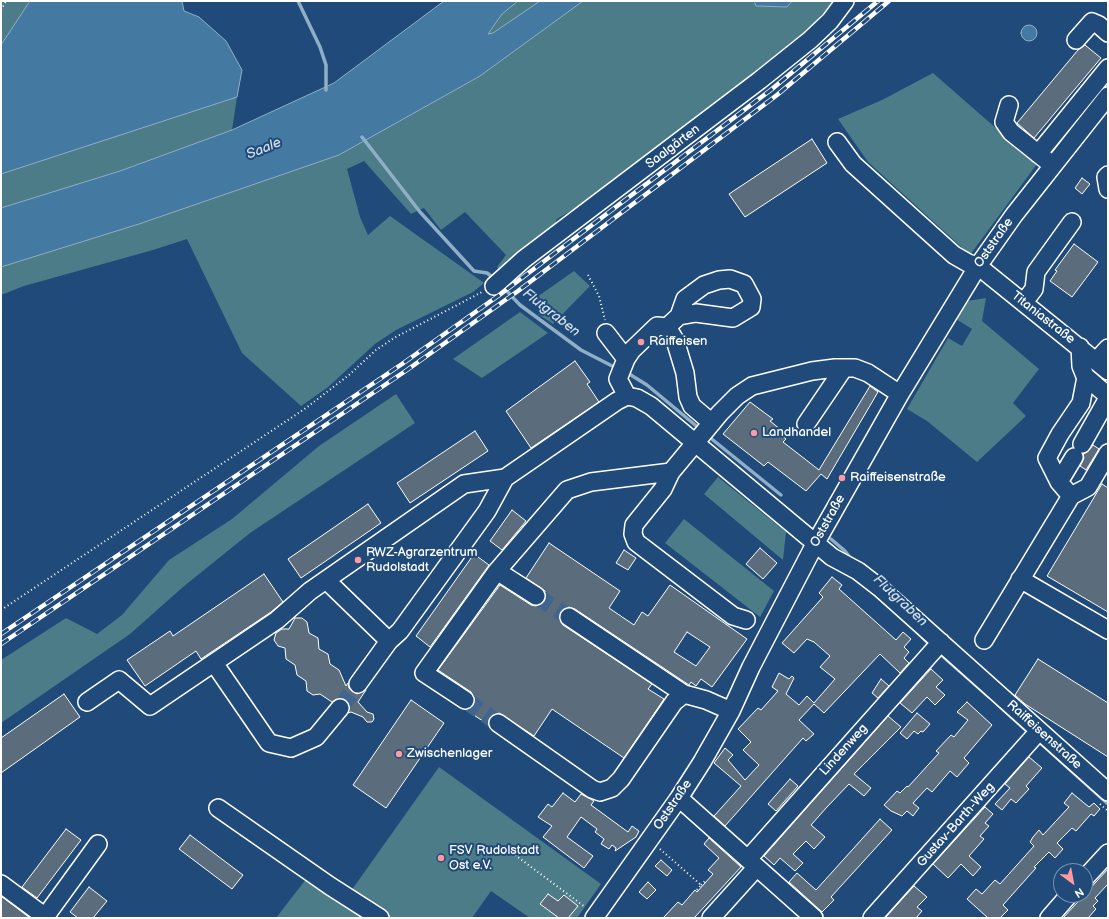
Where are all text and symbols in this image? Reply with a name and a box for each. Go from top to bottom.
street label: Saalgärten [643,122,703,172]
water label: Saale [244,134,284,164]
street label: Oststraße [971,215,1017,271]
water label: Flutgraben [519,285,583,341]
street label: Titaniastraße [1008,288,1078,348]
place label: Raiffeisen [649,334,707,350]
marker: Raiffeisen [636,337,646,347]
place label: Landhandel [762,425,831,441]
marker: Landhandel [749,428,759,438]
place label: Raiffeisenstraße [850,470,946,486]
marker: Raiffeisenstraße [837,473,847,483]
street label: Oststraße [807,492,849,550]
place label: RWZ-Agrarzentrum Rudolstadt [366,545,477,576]
marker: RWZ-Agrarzentrum Rudolstadt [353,555,363,565]
water label: Flutgraben [869,572,931,630]
street label: Raiffeisenstraße [1003,697,1085,773]
street label: Lindenweg [817,721,871,779]
place label: Zwischenlager [407,746,492,762]
marker: Zwischenlager [394,749,404,759]
street label: Oststraße [650,777,696,833]
street label: Gustav-Barth-Weg [914,780,998,870]
place label: FSV Rudolstadt Ost e.V. [449,843,539,874]
marker: FSV Rudolstadt Ost e.V. [436,853,446,863]
north arrow [1053,863,1093,903]
text: N [1072,885,1086,900]

